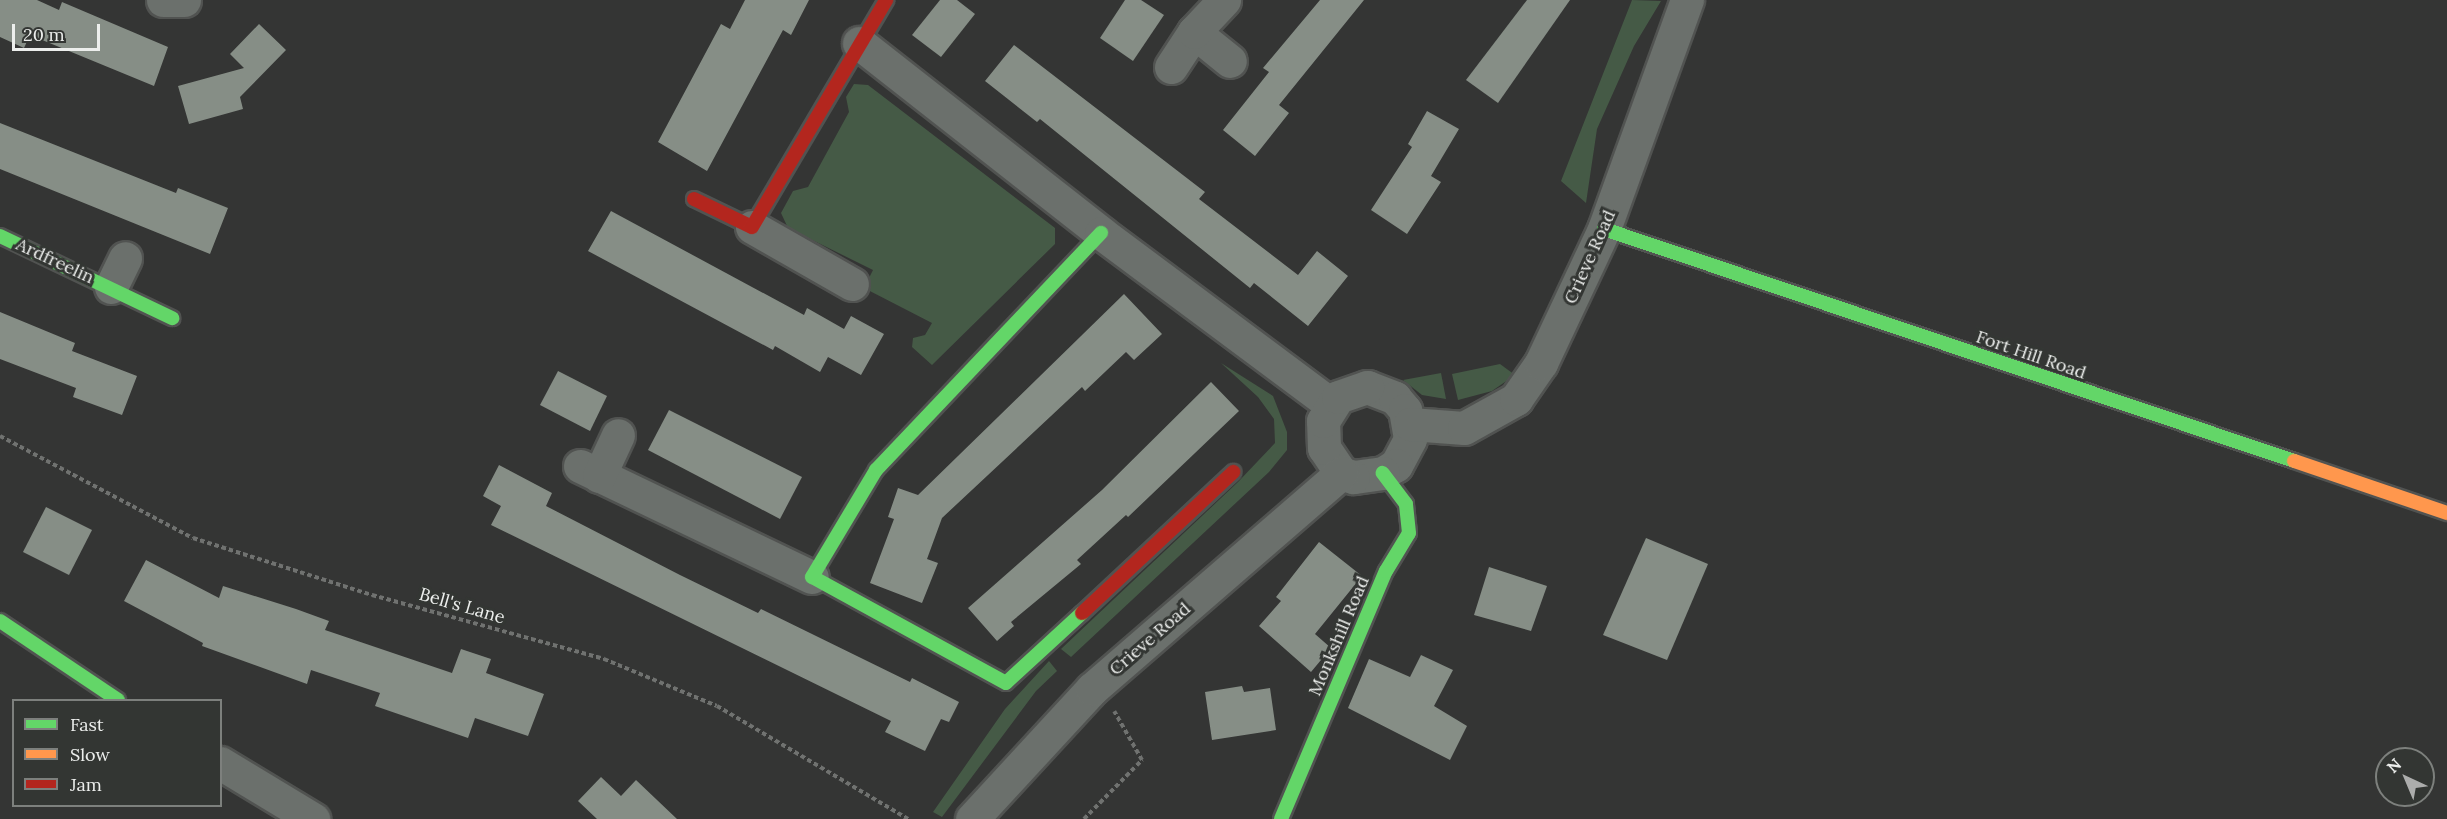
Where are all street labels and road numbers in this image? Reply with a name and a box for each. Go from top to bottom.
street label: Crieve Road [1560,207,1620,307]
street label: Ardfreelin [12,234,98,288]
street label: Fort Hill Road [1973,326,2089,384]
street label: Monkshill Road [1304,573,1374,699]
street label: Bell's Lane [417,583,507,629]
street label: Crieve Road [1105,598,1195,680]

